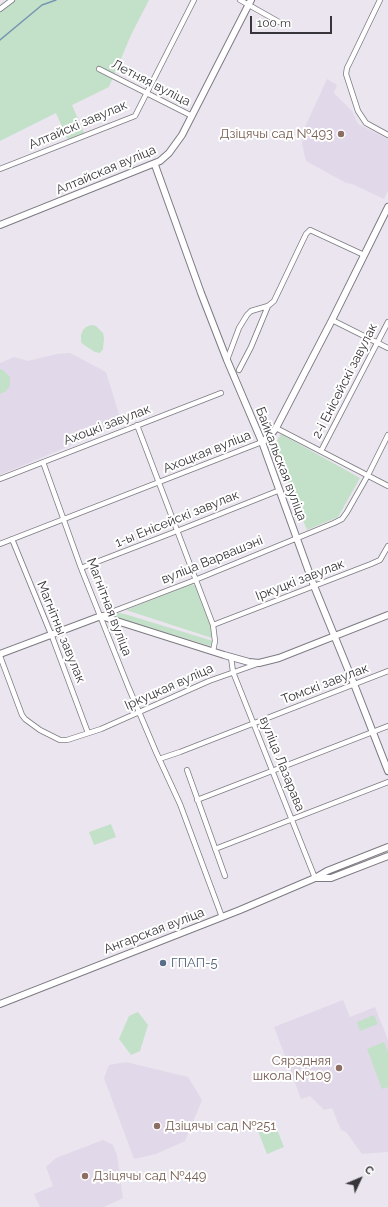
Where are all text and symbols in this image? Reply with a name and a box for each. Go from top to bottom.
scale bar [252,8,334,34]
text: 100 m [257,16,291,30]
street label: Летняя вуліца [109,56,193,110]
street label: Алтайскі завулак [26,97,130,153]
place label: Дзіцячы сад №493 [220,126,333,142]
marker: Дзіцячы сад №493 [336,129,346,139]
street label: Алтайская вуліца [54,142,158,198]
street label: 2-і Енісейскі завулак [309,321,381,441]
street label: Ахоцкі завулак [61,401,153,449]
street label: Байкальская вуліца [252,405,310,523]
street label: Ахоцкая вуліца [161,427,253,477]
street label: 1-ы Енісейскі завулак [113,487,241,551]
street label: вуліца Варвашэні [159,533,265,587]
street label: Магнітная вуліца [83,556,135,658]
street label: Іркуцкі завулак [253,556,347,604]
street label: Магнітны завулак [33,579,89,685]
street label: Іркуцкая вуліца [122,660,216,714]
street label: Томскі завулак [279,660,371,708]
street label: вуліца Лазарава [256,714,308,814]
street label: Ангарская вуліца [101,905,207,957]
place label: ГПАП-5 [171,955,218,971]
marker: ГПАП-5 [158,958,168,968]
place label: Сярэдняя школа №109 [253,1053,331,1084]
marker: Сярэдняя школа №109 [334,1063,344,1073]
place label: Дзіцячы сад №251 [165,1118,276,1134]
marker: Дзіцячы сад №251 [152,1121,162,1131]
north arrow [340,1159,380,1199]
text: С [362,1163,376,1178]
place label: Дзіцячы сад №449 [93,1168,206,1184]
marker: Дзіцячы сад №449 [80,1171,90,1181]

